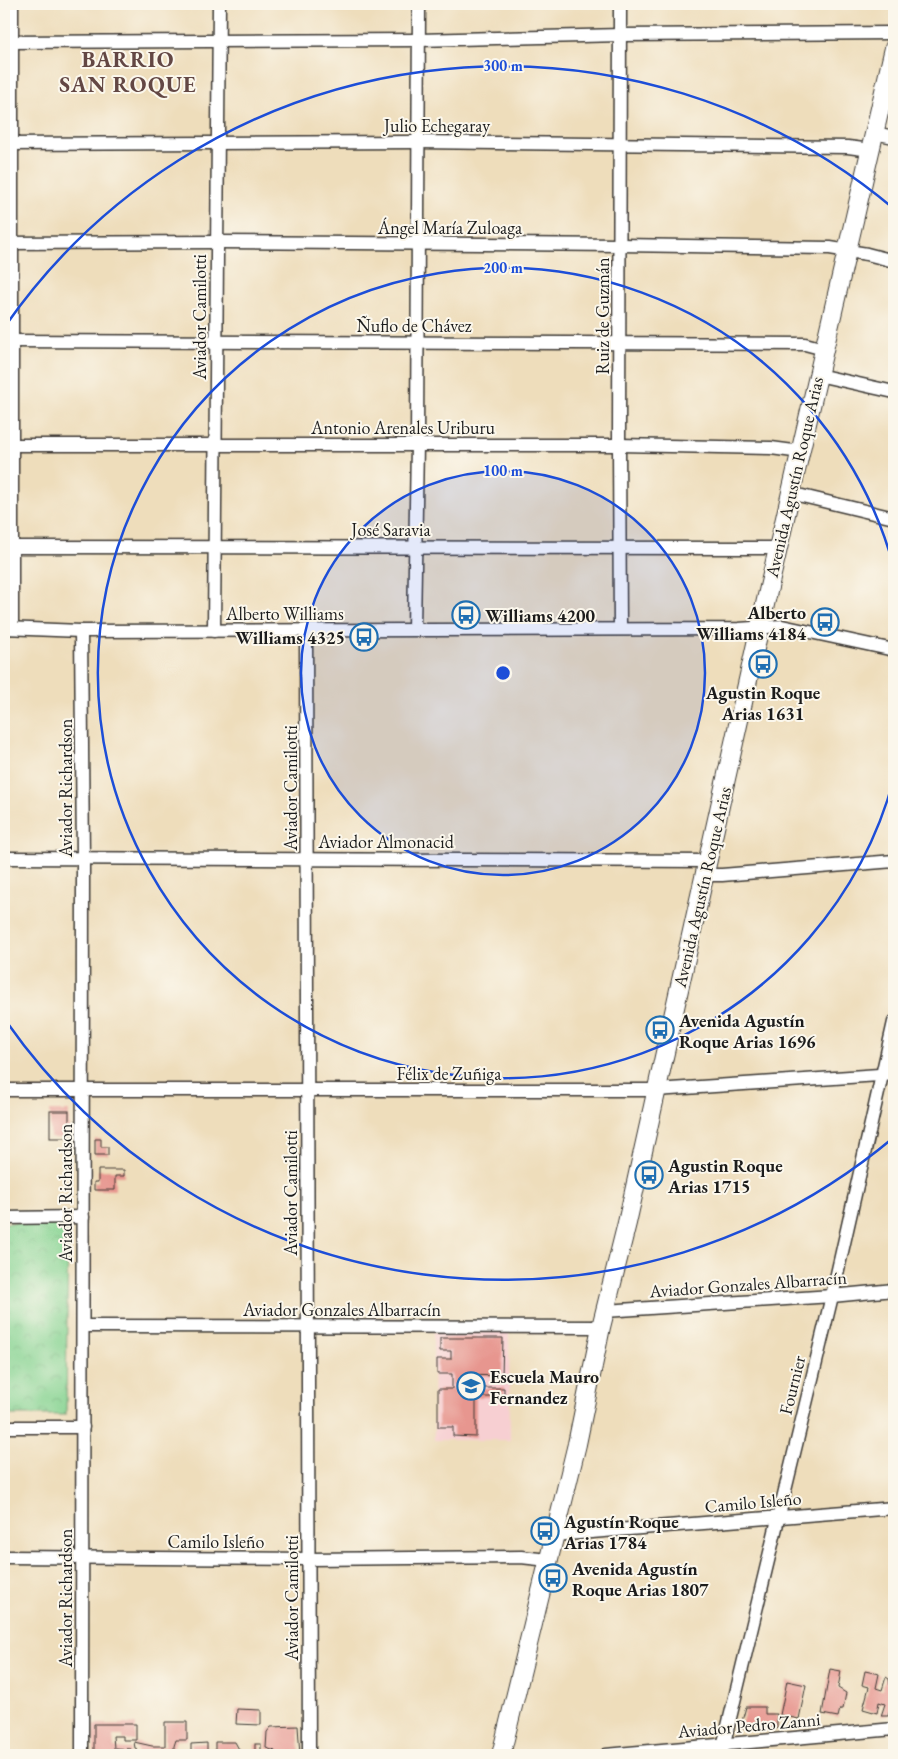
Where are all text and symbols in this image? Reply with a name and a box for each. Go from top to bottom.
district label: BARRIO SAN ROQUE [59,45,197,99]
text: 300 m [483,56,523,75]
street label: Julio Echegaray [382,114,490,137]
street label: Ángel María Zuloaga [377,216,523,239]
street label: Aviador Camilotti [188,254,211,381]
street label: Ruiz de Guzmán [591,257,614,374]
text: 200 m [483,258,523,277]
street label: Ñuflo de Chávez [356,314,472,337]
street label: Avenida Agustín Roque Arias [759,374,828,581]
street label: Antonio Arenales Uriburu [310,416,495,439]
text: 100 m [483,461,523,480]
street label: José Saravia [349,518,431,541]
bus stop icon: Williams 4200 [451,600,481,630]
place label: Alberto Williams 4184 [696,601,806,645]
street label: Alberto Williams [225,602,344,625]
place label: Williams 4200 [485,604,595,627]
bus stop icon: Alberto Williams 4184 [810,607,840,637]
bus stop icon: Williams 4325 [349,622,379,652]
place label: Williams 4325 [235,626,345,649]
bus stop icon: Agustin Roque Arias 1631 [748,649,778,679]
centre of rings [494,664,512,682]
place label: Agustin Roque Arias 1631 [705,681,821,725]
street label: Aviador Richardson [54,718,77,858]
street label: Aviador Camilotti [279,725,302,852]
street label: Avenida Agustín Roque Arias [667,784,736,991]
street label: Aviador Almonacid [317,830,455,853]
place label: Avenida Agustín Roque Arias 1696 [678,1009,816,1053]
bus stop icon: Avenida Agustín Roque Arias 1696 [645,1015,675,1045]
street label: Félix de Zuñiga [397,1062,502,1085]
street label: Aviador Richardson [54,1123,77,1263]
street label: Aviador Camilotti [279,1130,302,1257]
place label: Agustin Roque Arias 1715 [667,1154,783,1198]
bus stop icon: Agustin Roque Arias 1715 [634,1160,664,1190]
street label: Aviador Gonzales Albarracín [648,1266,848,1302]
street label: Aviador Gonzales Albarracín [242,1298,441,1321]
street label: Fournier [774,1353,810,1417]
place label: Escuela Mauro Fernandez [490,1365,599,1409]
school or university icon: Escuela Mauro Fernandez [456,1371,486,1401]
street label: Camilo Isleño [704,1486,802,1518]
place label: Agustín Roque Arias 1784 [563,1510,679,1554]
bus stop icon: Agustín Roque Arias 1784 [530,1516,560,1546]
street label: Aviador Richardson [54,1528,77,1668]
street label: Camilo Isleño [168,1530,265,1553]
street label: Aviador Camilotti [280,1535,303,1662]
place label: Avenida Agustín Roque Arias 1807 [571,1557,709,1601]
bus stop icon: Avenida Agustín Roque Arias 1807 [538,1563,568,1593]
street label: Aviador Pedro Zanni [676,1707,822,1743]

